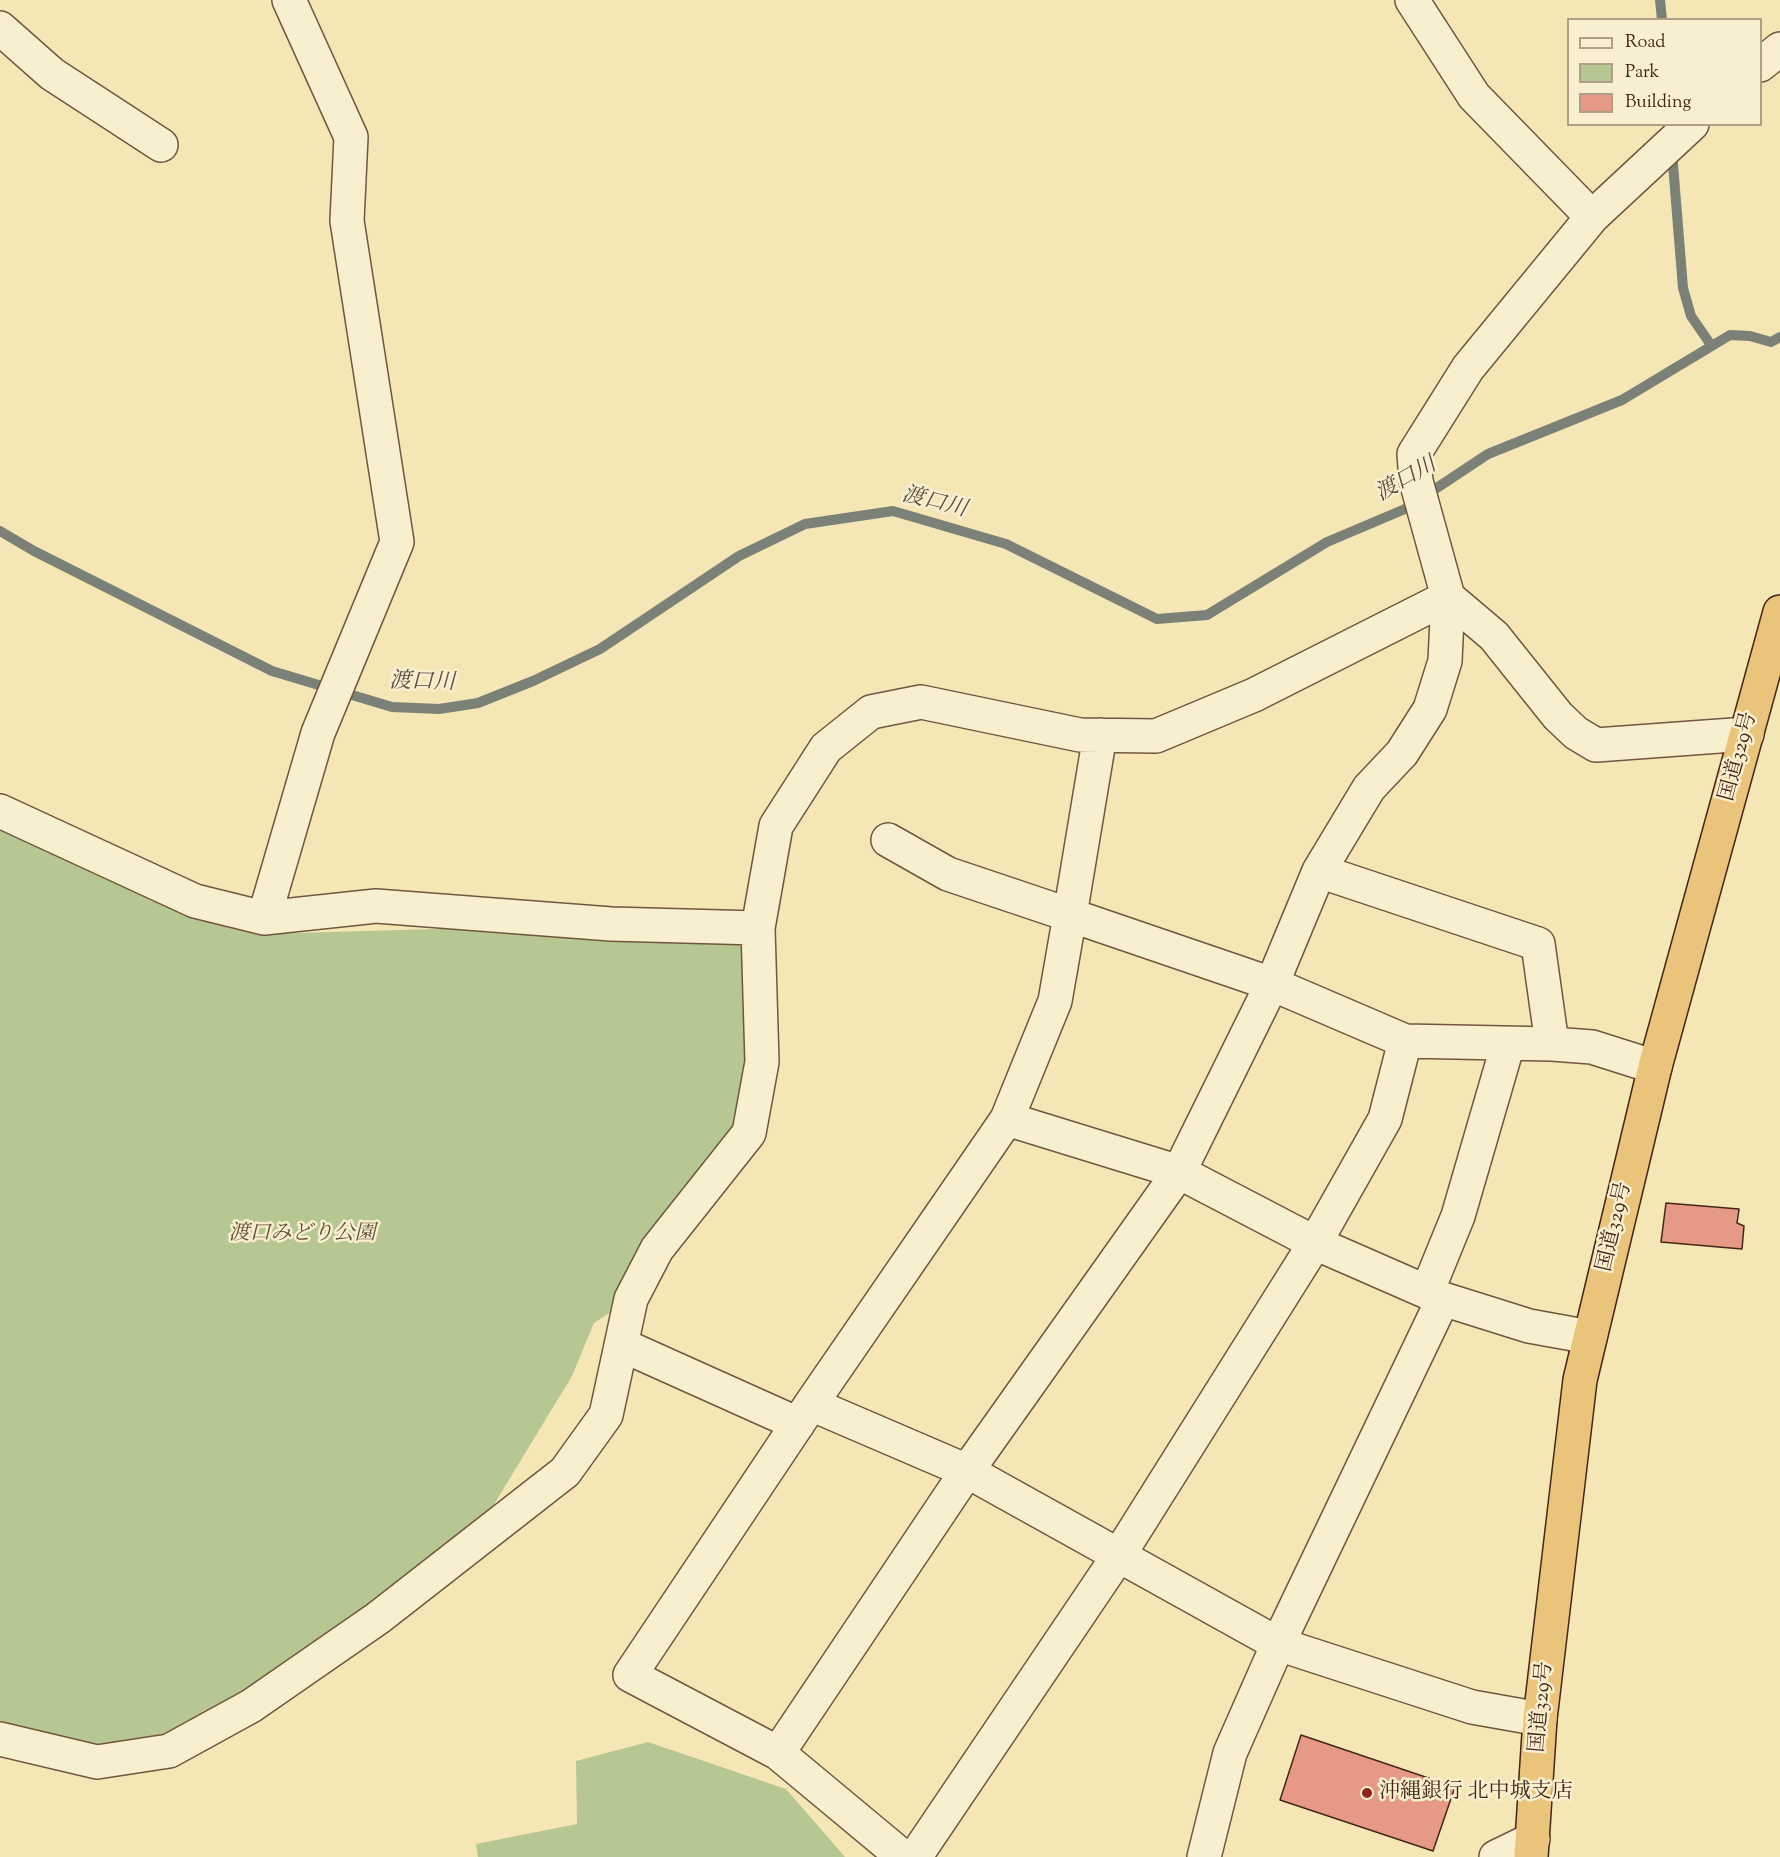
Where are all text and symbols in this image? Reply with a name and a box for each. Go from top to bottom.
legend [1567,18,1762,126]
text: Road [1625,30,1665,56]
text: Park [1625,60,1659,86]
text: Building [1625,90,1691,116]
water label: 渡口川 [1372,453,1442,509]
water label: 渡口川 [899,483,969,525]
water label: 渡口川 [389,670,455,698]
street label: 国道329号 [1716,710,1764,804]
street label: 国道329号 [1593,1180,1639,1274]
park label: 渡口みどり公園 [229,1222,375,1248]
street label: 国道329号 [1526,1660,1560,1754]
place label: 沖縄銀行 北中城支店 [1379,1780,1572,1806]
marker: 沖縄銀行 北中城支店 [1360,1786,1374,1800]

